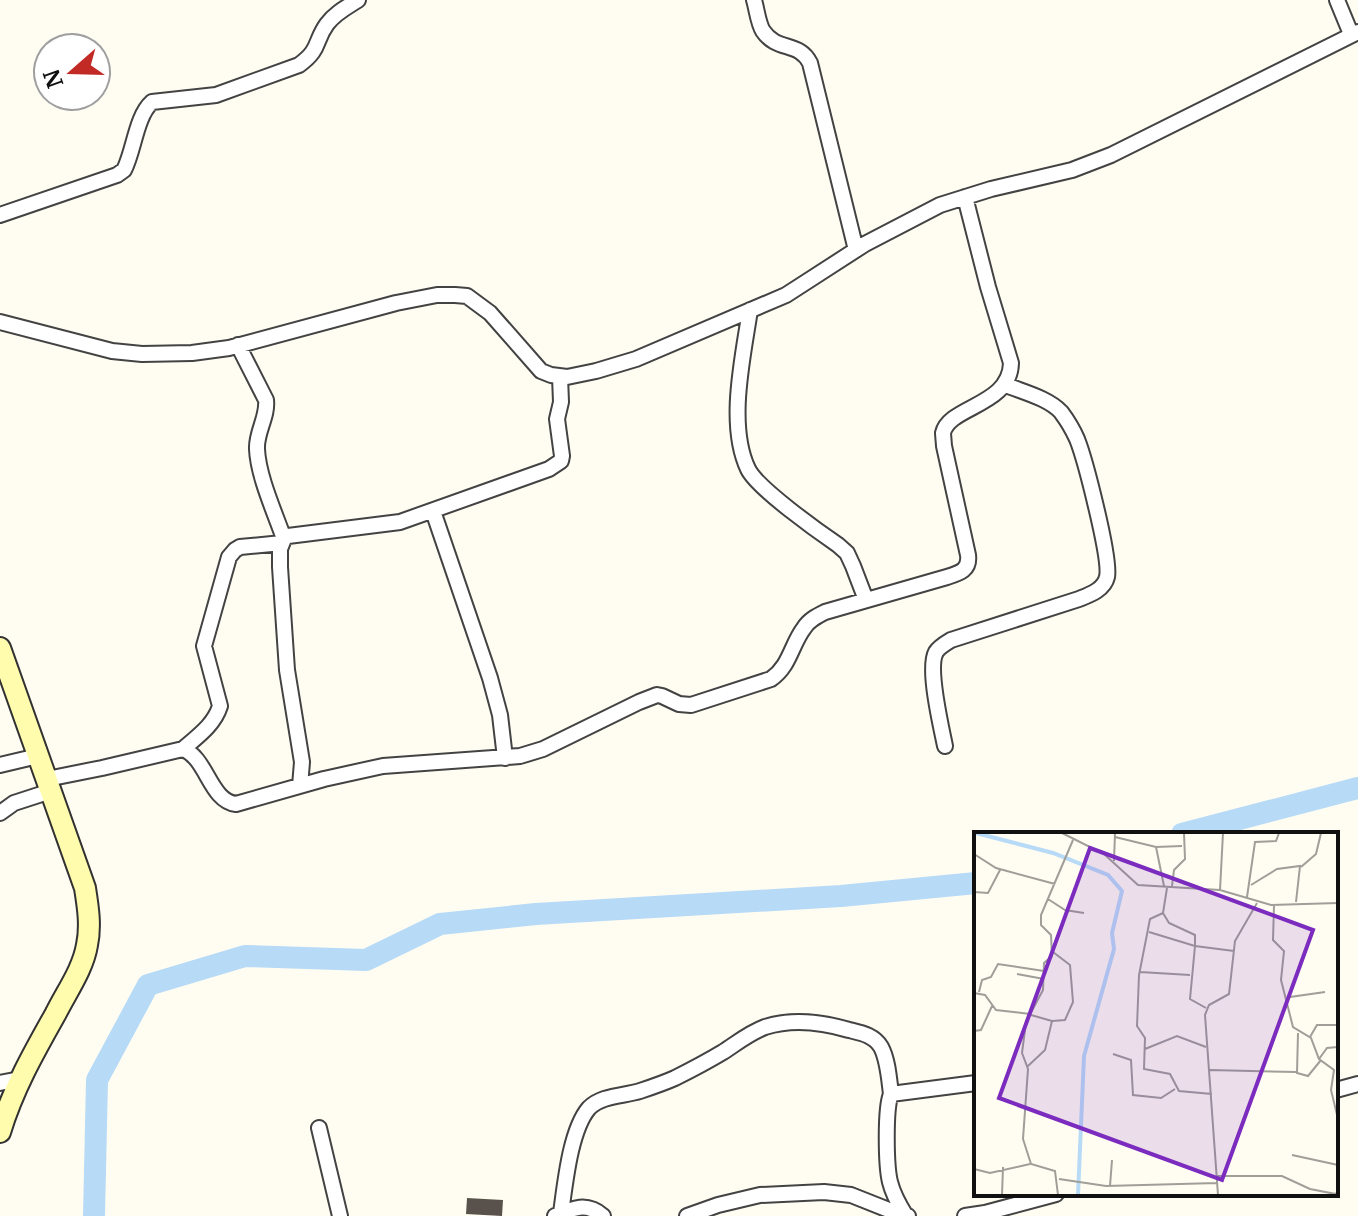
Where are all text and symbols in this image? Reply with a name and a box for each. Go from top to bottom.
north arrow [32,32,112,112]
text: N [37,65,69,92]
inset map [974,832,1338,1196]

